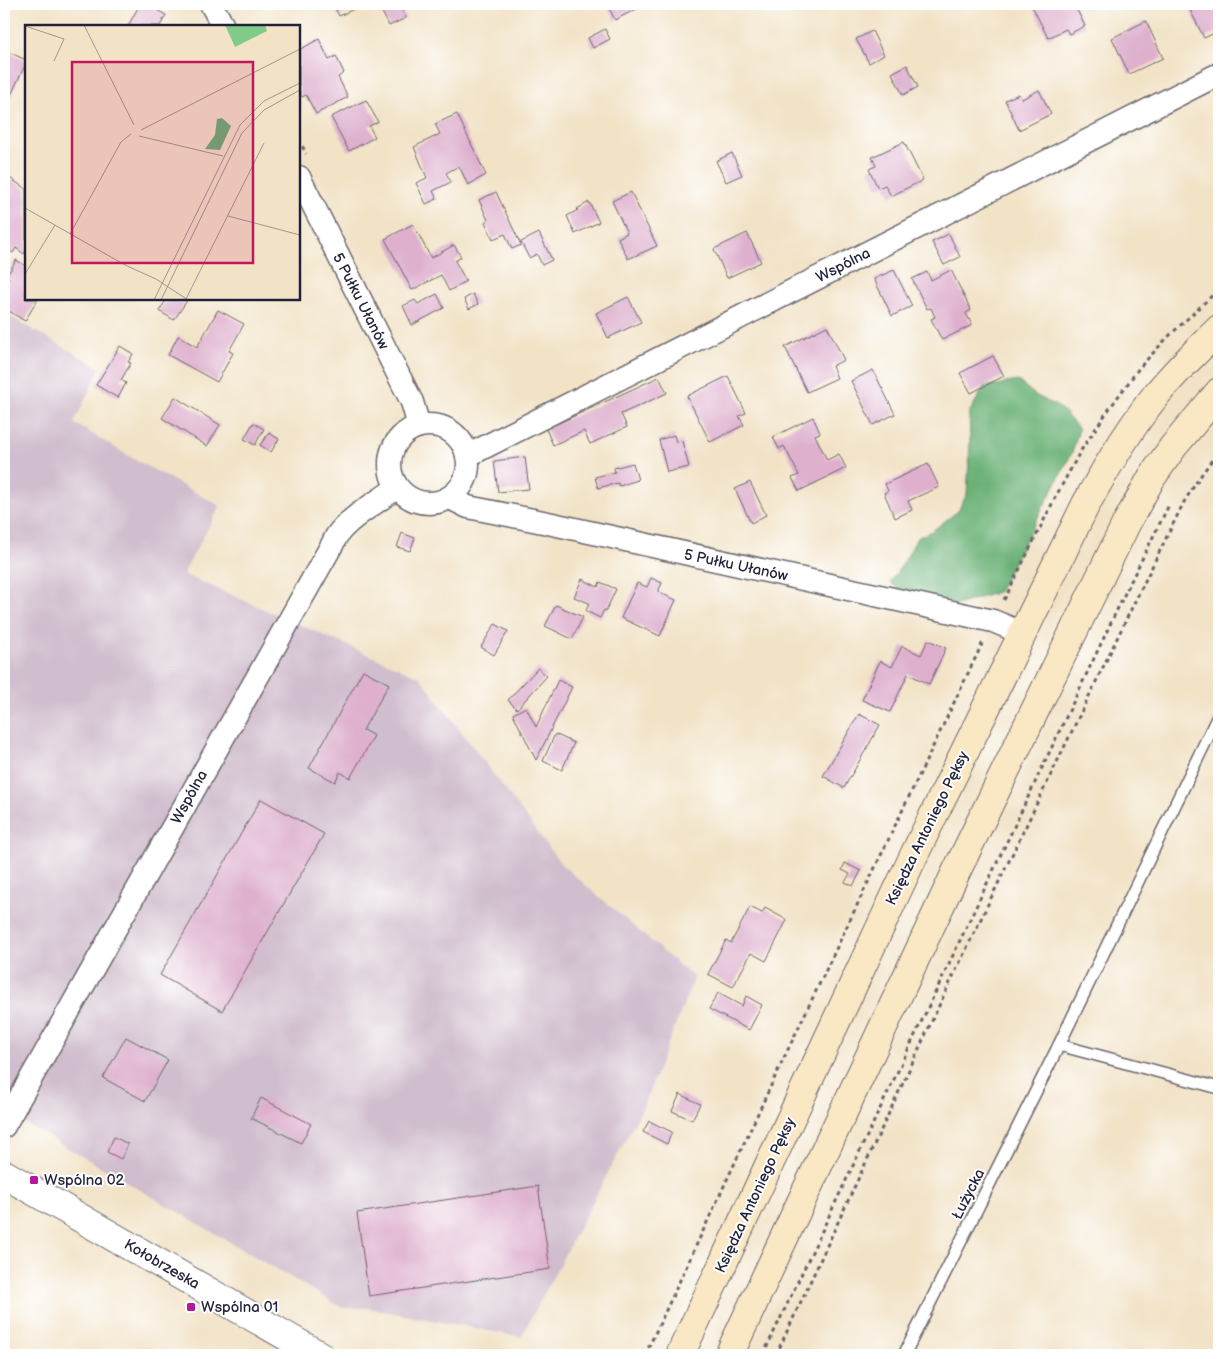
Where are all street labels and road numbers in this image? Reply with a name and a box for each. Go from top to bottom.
street label: Wspólna [813,244,874,287]
street label: 5 Pułku Ułanów [328,250,393,353]
street label: 5 Pułku Ułanów [682,545,790,586]
street label: Księdza Antoniego Pęksy [882,748,973,909]
street label: Wspólna [167,767,212,827]
street label: Księdza Antoniego Pęksy [711,1114,800,1276]
street label: Łużycka [948,1166,989,1223]
street label: Kołobrzeska [121,1235,203,1294]

